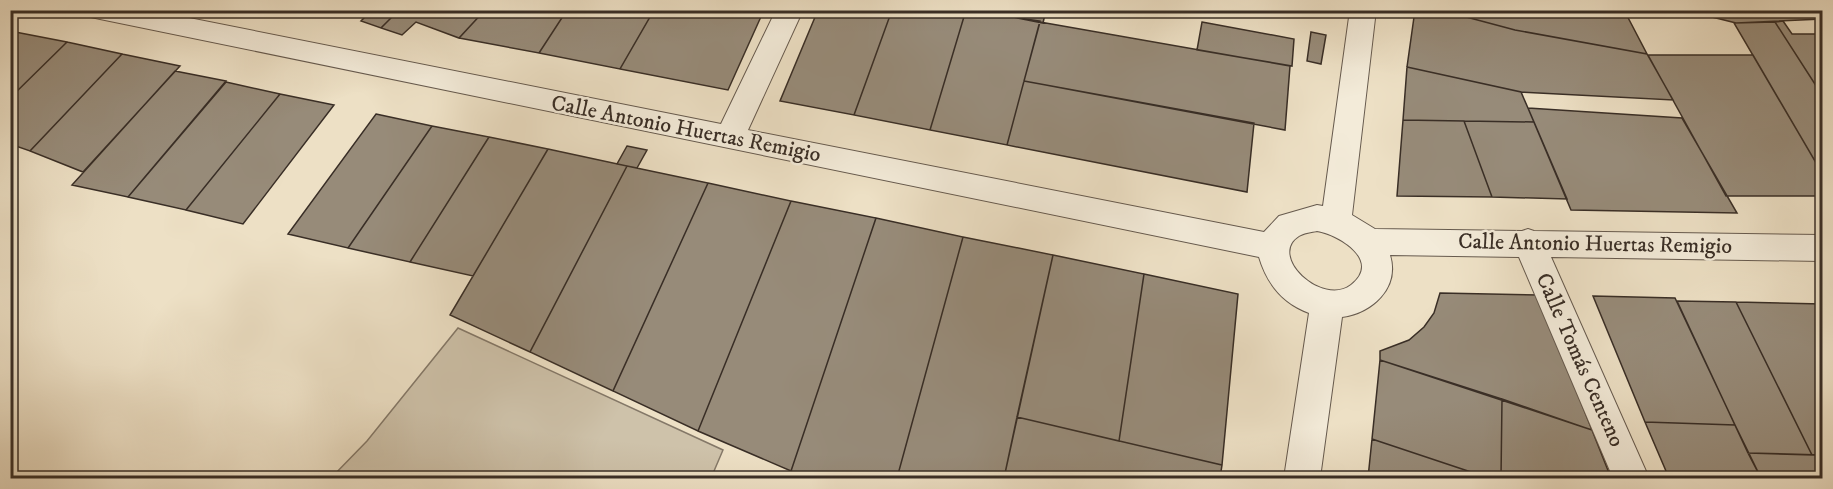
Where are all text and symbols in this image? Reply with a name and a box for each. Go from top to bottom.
street label: Calle Antonio Huertas Remigio [549,90,823,168]
street label: Calle Antonio Huertas Remigio [1458,228,1732,260]
street label: Calle Tomás Centeno [1530,269,1630,451]

